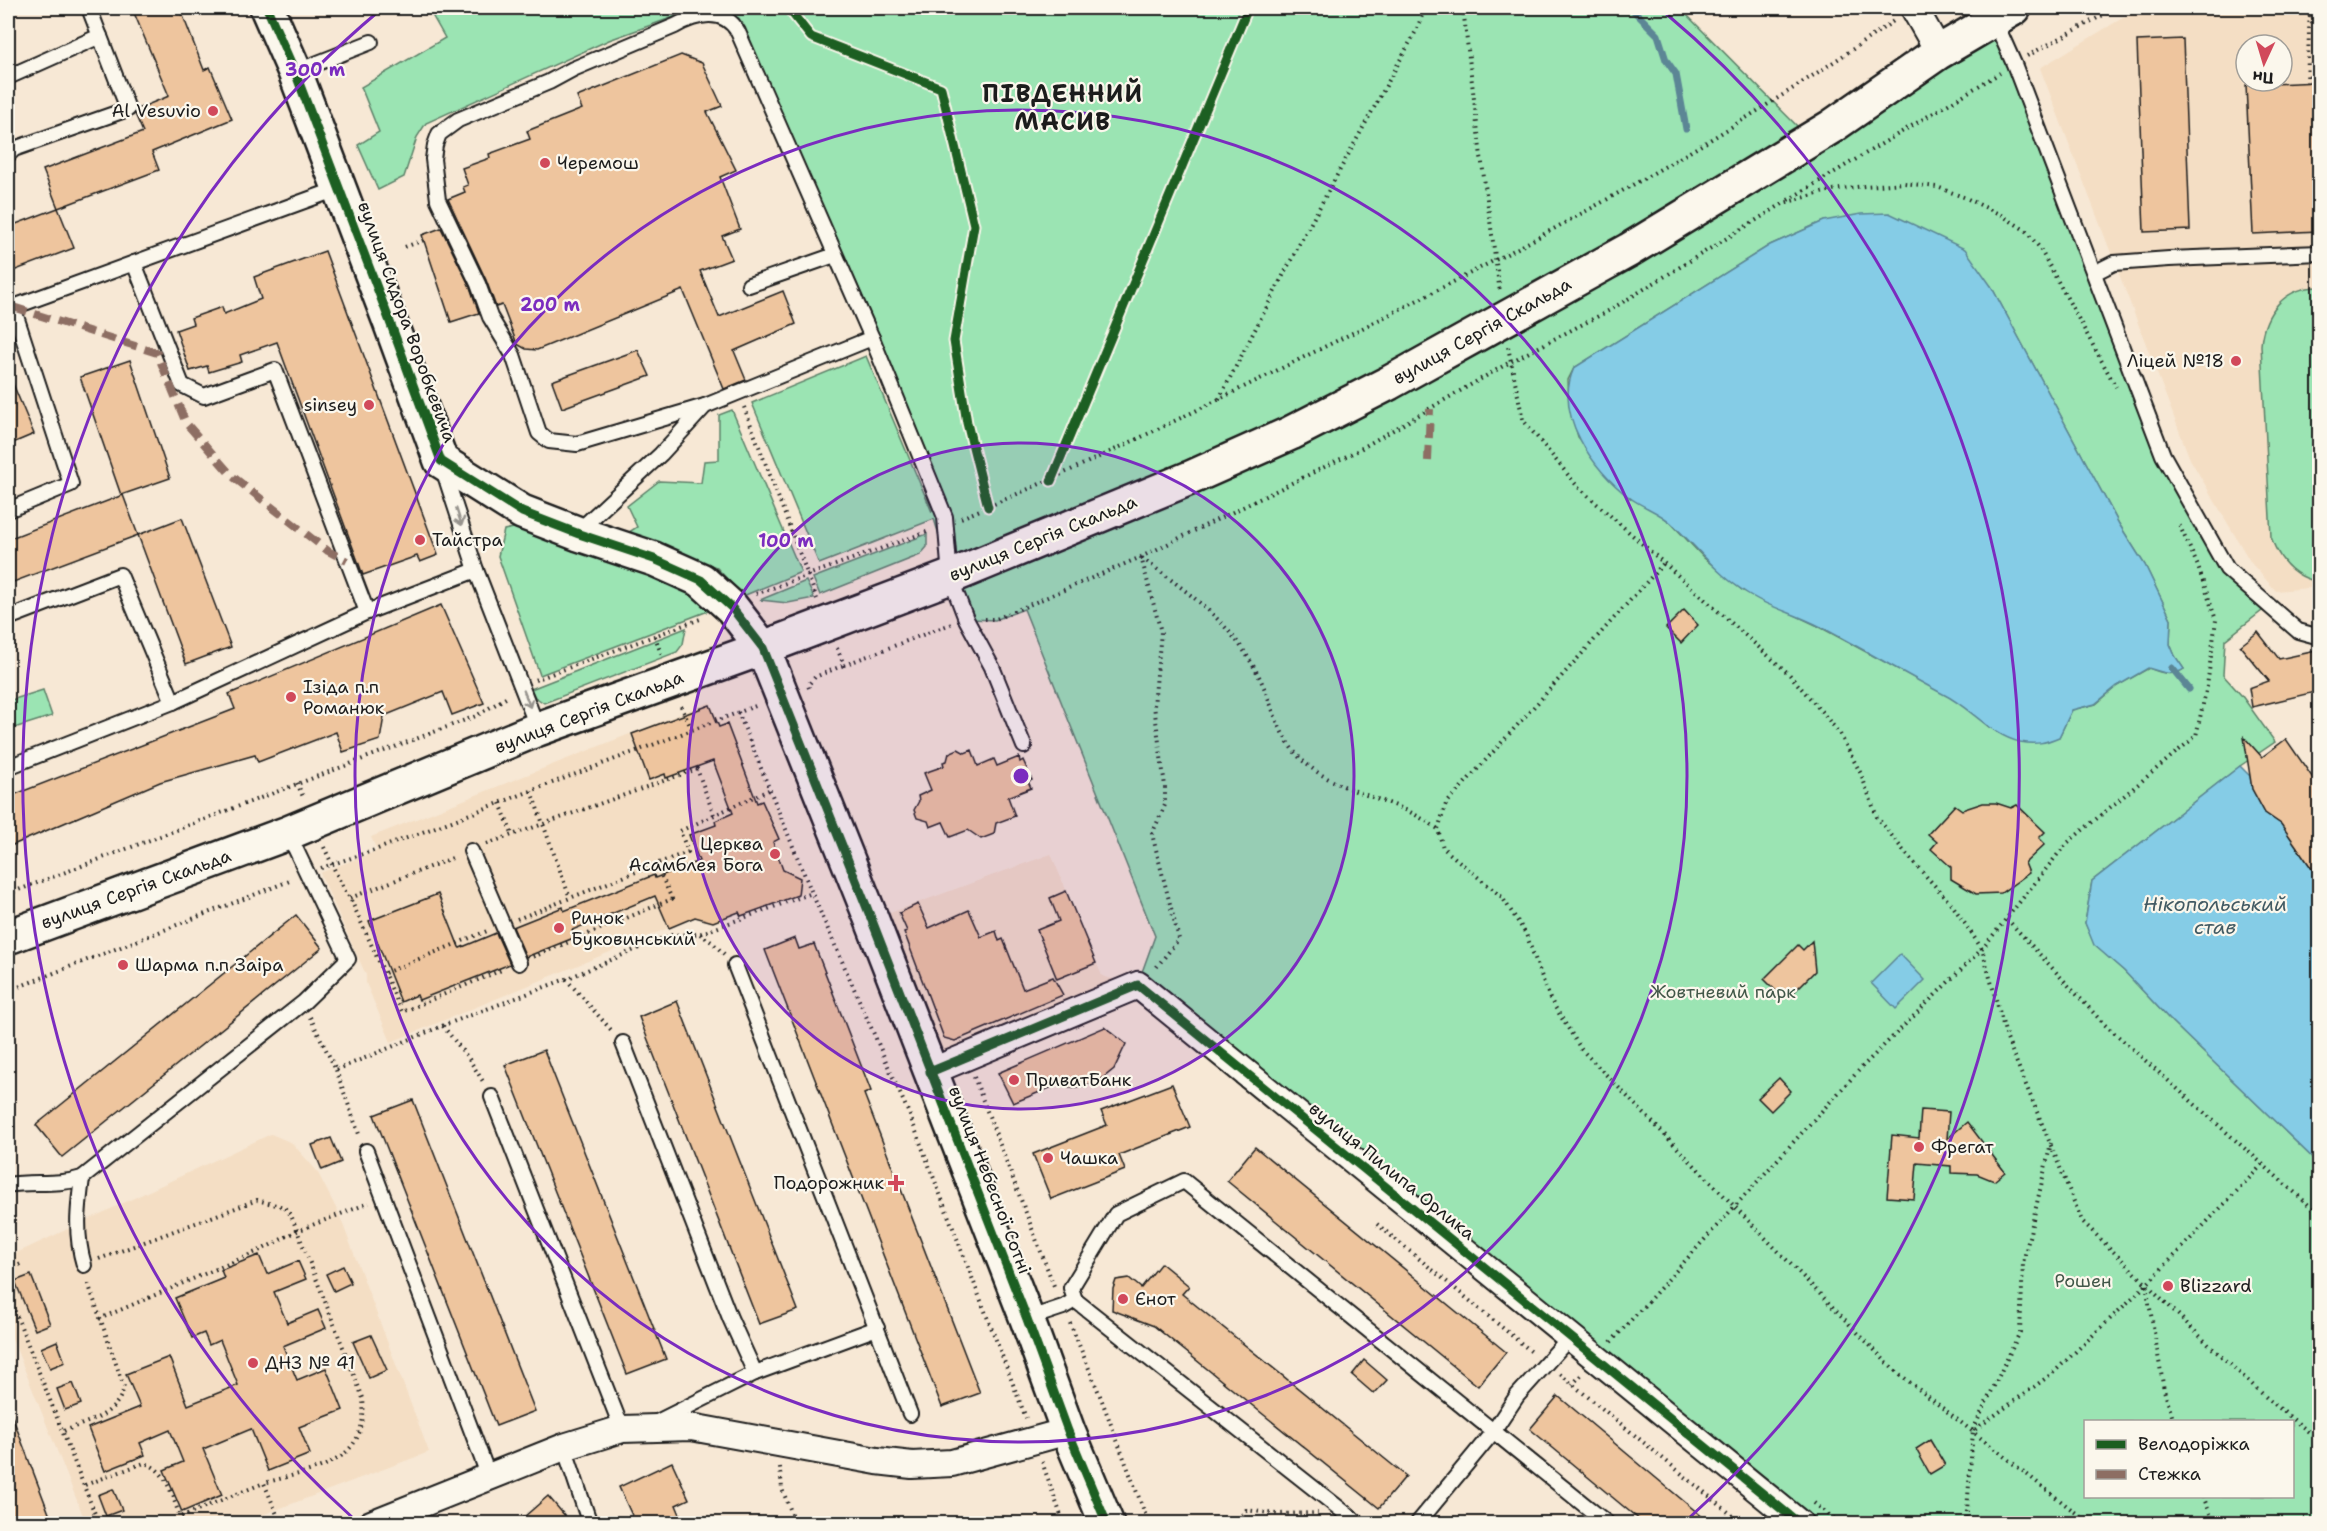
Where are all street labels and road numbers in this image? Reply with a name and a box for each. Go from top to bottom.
street label: вулиця Сидора Воробкевича [352,198,462,446]
street label: вулиця Сергія Скальда [1388,272,1576,390]
street label: вулиця Сергія Скальда [946,489,1140,587]
street label: вулиця Сергія Скальда [491,665,687,759]
street label: вулиця Сергія Скальда [38,843,234,935]
street label: вулиця Небесної Сотні [943,1083,1037,1277]
street label: вулиця Пилипа Орлика [1304,1097,1480,1245]

